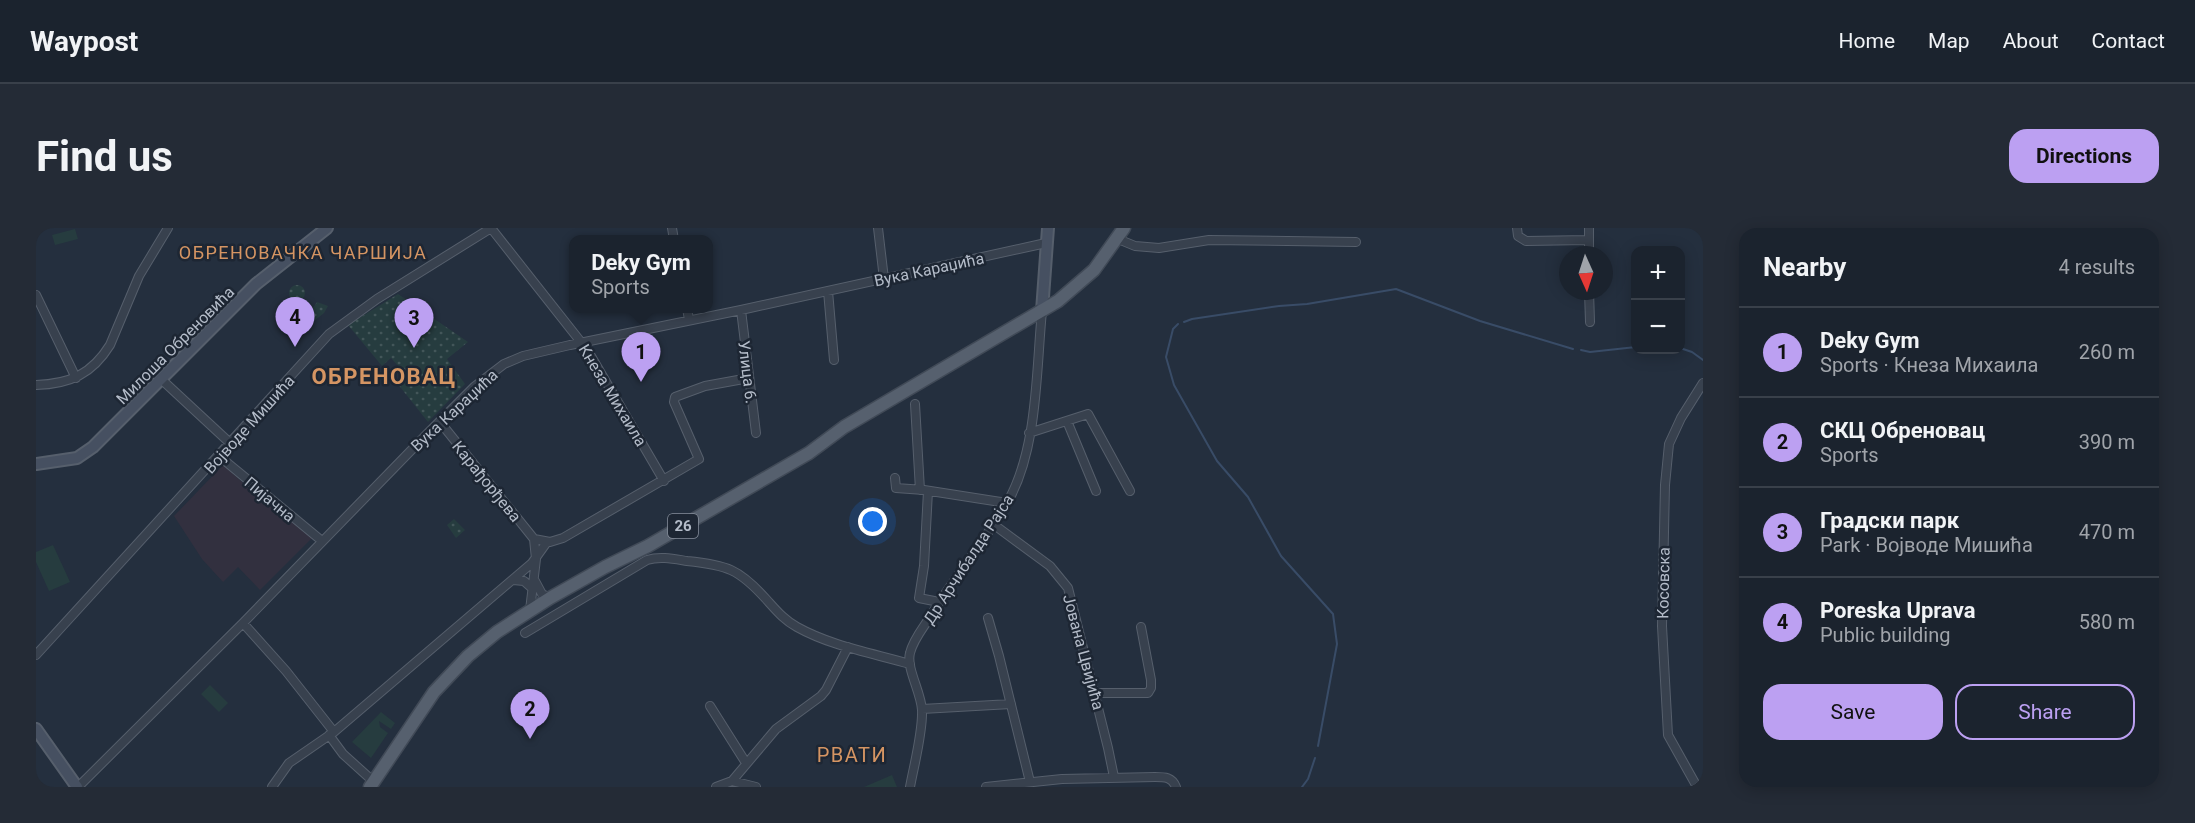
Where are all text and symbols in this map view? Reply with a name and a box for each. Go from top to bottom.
text: Waypost [30,25,138,58]
text: Home [1839,29,1895,53]
text: Map [1928,29,1970,53]
text: About [2003,29,2059,53]
text: Contact [2092,29,2165,53]
button: Directions [2009,129,2159,183]
text: Find us [36,132,173,181]
popup [569,235,713,313]
district label: ОБРЕНОВАЧКА ЧАРШИЈА [179,242,427,263]
north arrow [1559,246,1613,300]
map controls [1631,246,1685,354]
button: + [1631,246,1685,300]
street label: Вука Караџића [872,249,986,290]
text: Deky Gym [591,250,691,275]
text: Nearby [1763,252,1846,282]
text: 4 results [2059,255,2135,279]
text: Sports [591,275,650,299]
street label: Милоша Обреновића [112,282,238,408]
pin: 4 [276,298,314,347]
pin: 3 [394,298,434,348]
button: − [1631,300,1685,354]
text: Deky Gym [1820,328,1920,353]
pin: 1 [622,332,660,382]
street label: Улица 6. [734,339,761,405]
text: 1 [1777,340,1788,364]
text: 260 m [2079,340,2135,364]
street label: Кнеза Михаила [575,341,650,450]
text: Sports · Кнеза Михаила [1820,353,2038,377]
district label: ОБРЕНОВАЦ [311,364,457,389]
street label: Вука Караџића [407,365,502,455]
street label: Војводе Мишића [200,371,299,477]
text: СКЦ Обреновац [1820,418,1985,443]
text: 2 [1777,430,1788,454]
text: 390 m [2079,430,2135,454]
street label: Карађорђева [448,437,525,526]
text: Sports [1820,443,1879,467]
street label: Пијачна [241,473,299,526]
street label: Др Арчибалда Рајса [919,491,1018,628]
your location [858,507,887,536]
text: Градски парк [1820,508,1959,533]
road number: 26 [668,514,698,538]
text: 3 [1777,520,1788,544]
text: 470 m [2079,520,2135,544]
text: Park · Војводе Мишића [1820,533,2033,557]
street label: Косовска [1653,547,1674,619]
street label: Јована Цвијића [1059,592,1108,712]
text: Poreska Uprava [1820,598,1975,623]
text: 4 [1777,610,1788,634]
text: 580 m [2079,610,2135,634]
text: Public building [1820,623,1950,647]
button: Save [1763,684,1943,740]
button: Share [1955,684,2135,740]
pin: 2 [510,690,550,739]
district label: РВАТИ [817,743,887,767]

